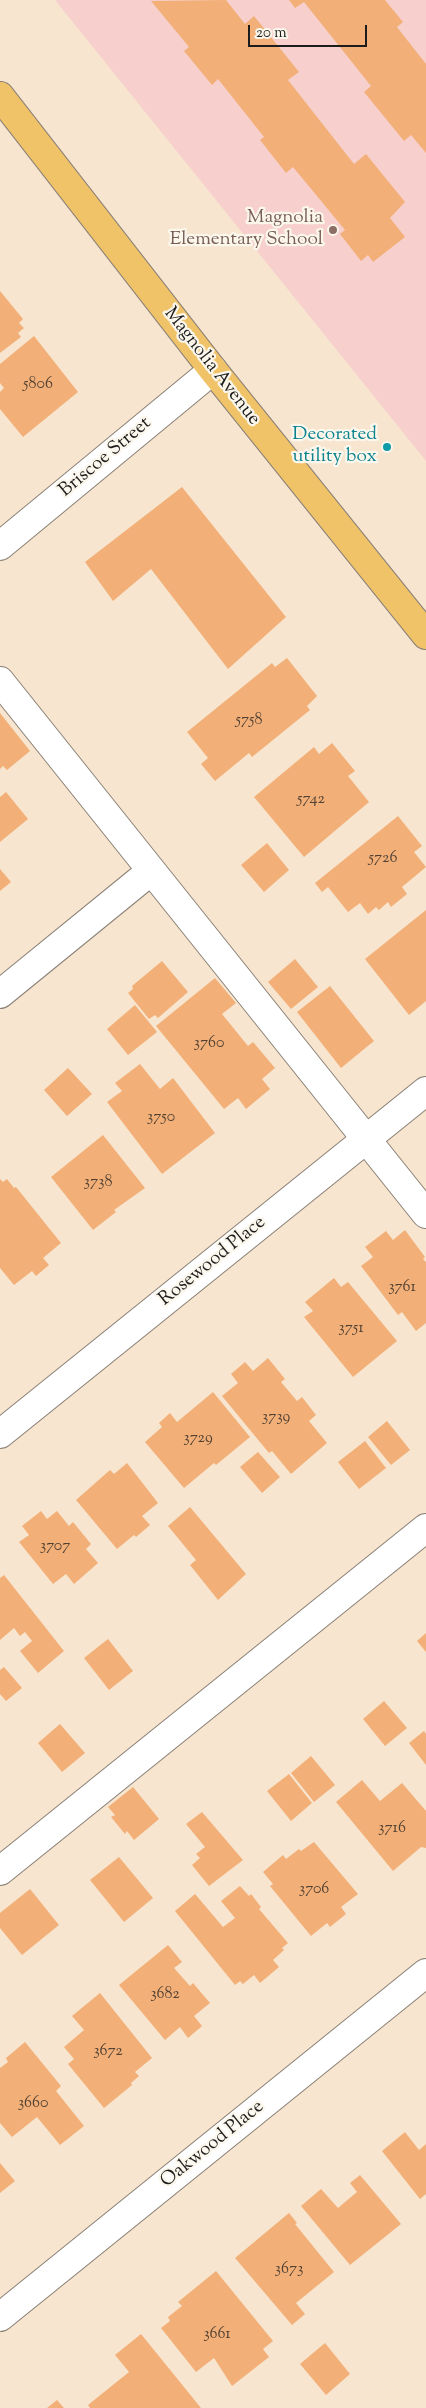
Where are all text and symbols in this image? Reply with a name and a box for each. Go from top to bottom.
scale bar [251,15,370,47]
text: 20 m [256,23,287,44]
place label: Magnolia Elementary School [170,208,323,252]
marker: Magnolia Elementary School [327,224,339,236]
street label: Magnolia Avenue [158,303,264,431]
house number: 5806 [23,375,53,395]
street label: Briscoe Street [55,413,157,503]
place label: Decorated utility box [292,425,377,469]
marker: Decorated utility box [381,441,393,453]
house number: 5758 [236,711,262,731]
house number: 5742 [297,790,325,810]
house number: 5726 [369,849,397,869]
house number: 3760 [194,1034,224,1054]
house number: 3750 [147,1108,175,1128]
house number: 3738 [84,1173,112,1193]
street label: Rosewood Place [155,1212,271,1312]
house number: 3761 [388,1278,416,1298]
house number: 3751 [338,1319,364,1339]
house number: 3739 [262,1408,290,1428]
house number: 3729 [183,1429,213,1449]
house number: 3707 [40,1537,70,1557]
house number: 3716 [378,1819,406,1839]
house number: 3706 [299,1880,329,1900]
house number: 3682 [150,1985,180,2005]
house number: 3672 [93,2042,123,2062]
house number: 3660 [18,2094,48,2114]
street label: Oakwood Place [157,2096,269,2194]
house number: 3673 [275,2260,303,2280]
house number: 3661 [203,2325,231,2345]

